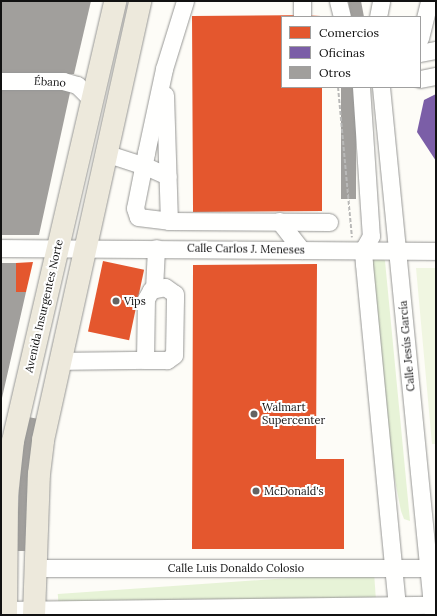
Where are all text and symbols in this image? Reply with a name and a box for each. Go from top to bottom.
legend [281,16,421,88]
text: Comercios [319,25,379,40]
text: Oficinas [319,45,365,60]
text: Otros [319,65,351,80]
street label: Ébano [34,75,66,89]
street label: Avenida Insurgentes Norte [22,238,66,374]
street label: Calle Carlos J. Meneses [187,241,305,257]
place label: Vips [124,294,146,308]
marker: Vips [111,296,121,306]
street label: Calle Jesús García [396,300,418,392]
place label: Walmart Supercenter [262,401,325,427]
marker: Walmart Supercenter [249,409,259,419]
place label: McDonald's [264,484,324,498]
marker: McDonald's [251,486,261,496]
street label: Calle Luis Donaldo Colosio [168,561,304,575]

